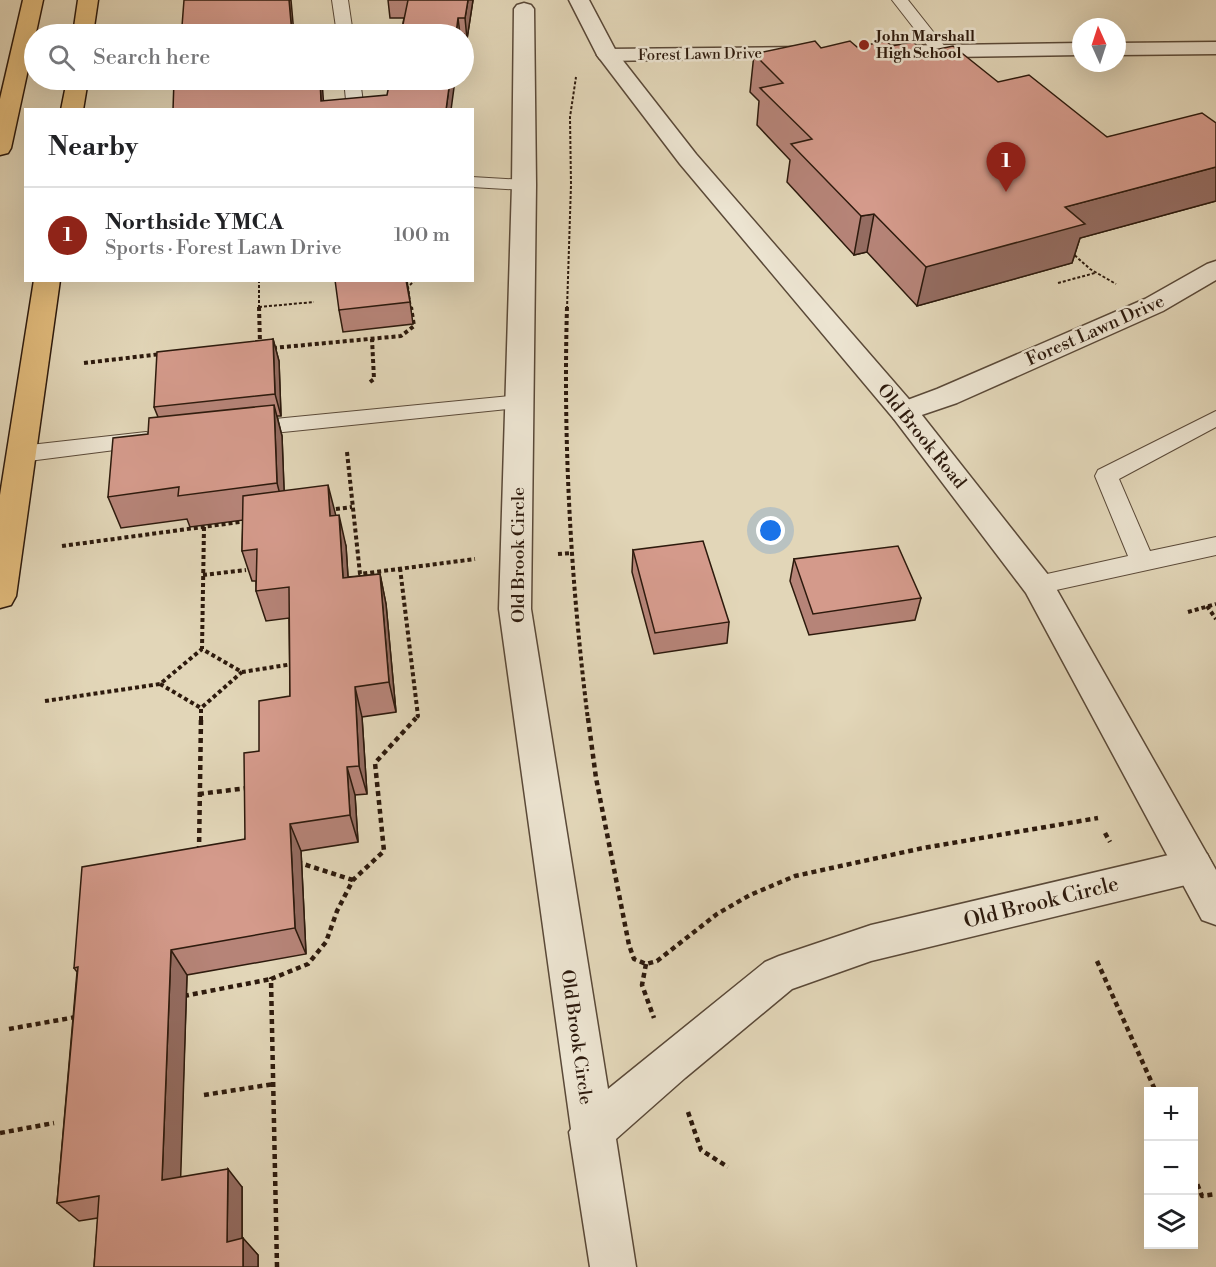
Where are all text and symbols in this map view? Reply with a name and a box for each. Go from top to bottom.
north arrow [1072,18,1126,72]
search box [24,24,474,90]
place label: John Marshall High School [874,27,975,63]
marker: John Marshall High School [857,38,871,52]
icon: search [45,41,78,74]
text: Search here [93,44,210,71]
street label: Forest Lawn Drive [638,44,762,65]
text: Nearby [48,131,138,163]
pin: 1 [986,142,1026,192]
text: Northside YMCA [105,209,283,236]
text: 1 [63,223,72,248]
text: 100 m [394,223,450,248]
text: Sports · Forest Lawn Drive [105,236,342,261]
street label: Forest Lawn Drive [1022,290,1168,371]
street label: Old Brook Road [872,379,972,494]
street label: Old Brook Circle [507,487,530,623]
your location [756,516,785,545]
street label: Old Brook Circle [961,871,1121,935]
street label: Old Brook Circle [556,968,597,1106]
map controls [1144,1087,1198,1249]
button: + [1144,1087,1198,1141]
button: − [1144,1141,1198,1195]
button: layers [1144,1195,1198,1249]

